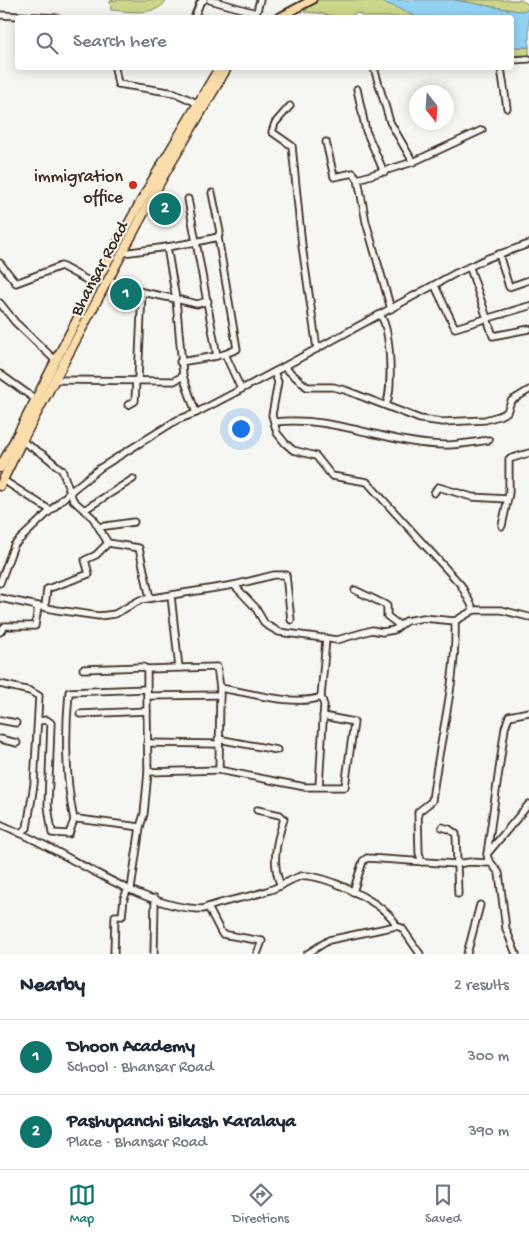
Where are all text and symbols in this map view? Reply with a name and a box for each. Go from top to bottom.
search box [15,15,514,70]
icon: search [33,29,61,57]
text: Search here [73,31,167,54]
north arrow [409,85,454,130]
place label: immigration office [34,167,124,209]
marker: immigration office [127,179,139,191]
pin: 2 [149,190,181,228]
street label: Bhansar Road [66,217,135,321]
pin: 1 [110,275,142,313]
your location [228,416,254,442]
text: Nearby [20,974,85,999]
text: 2 results [454,977,509,996]
text: Dhoon Academy [67,1036,195,1059]
text: 1 [33,1048,39,1067]
text: 300 m [467,1048,509,1067]
text: School · Bhansar Road [67,1059,214,1078]
text: Pashupanchi Bikash Karalaya [67,1111,296,1134]
text: 2 [32,1123,40,1142]
text: 390 m [468,1123,509,1142]
text: Place · Bhansar Road [67,1134,207,1153]
tab: Map [68,1181,96,1228]
tab: Directions [232,1181,289,1228]
tab: Saved [425,1181,461,1228]

